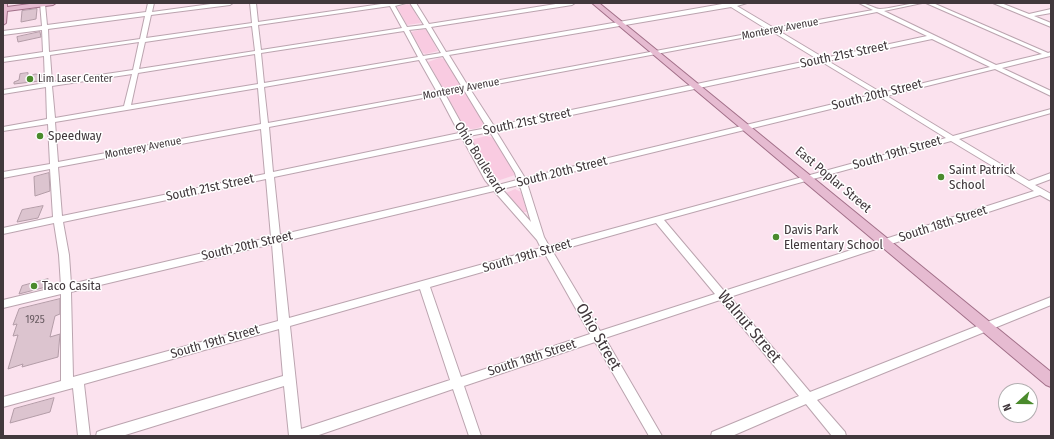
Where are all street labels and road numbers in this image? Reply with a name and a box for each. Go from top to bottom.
street label: Monterey Avenue [741,15,819,43]
street label: South 21st Street [799,38,889,72]
street label: Monterey Avenue [422,75,500,103]
street label: South 20th Street [830,76,924,114]
street label: South 21st Street [482,105,572,139]
street label: Ohio Boulevard [451,119,507,197]
street label: South 19th Street [851,133,943,173]
street label: Monterey Avenue [104,134,182,162]
street label: East Poplar Street [792,144,874,216]
street label: South 20th Street [515,153,609,191]
street label: South 21st Street [165,171,255,205]
street label: South 18th Street [897,202,989,246]
street label: South 20th Street [200,228,294,264]
street label: South 19th Street [481,236,573,276]
street label: Walnut Street [713,287,785,367]
street label: Ohio Street [571,300,625,374]
street label: South 19th Street [169,322,261,362]
street label: South 18th Street [486,336,578,380]

